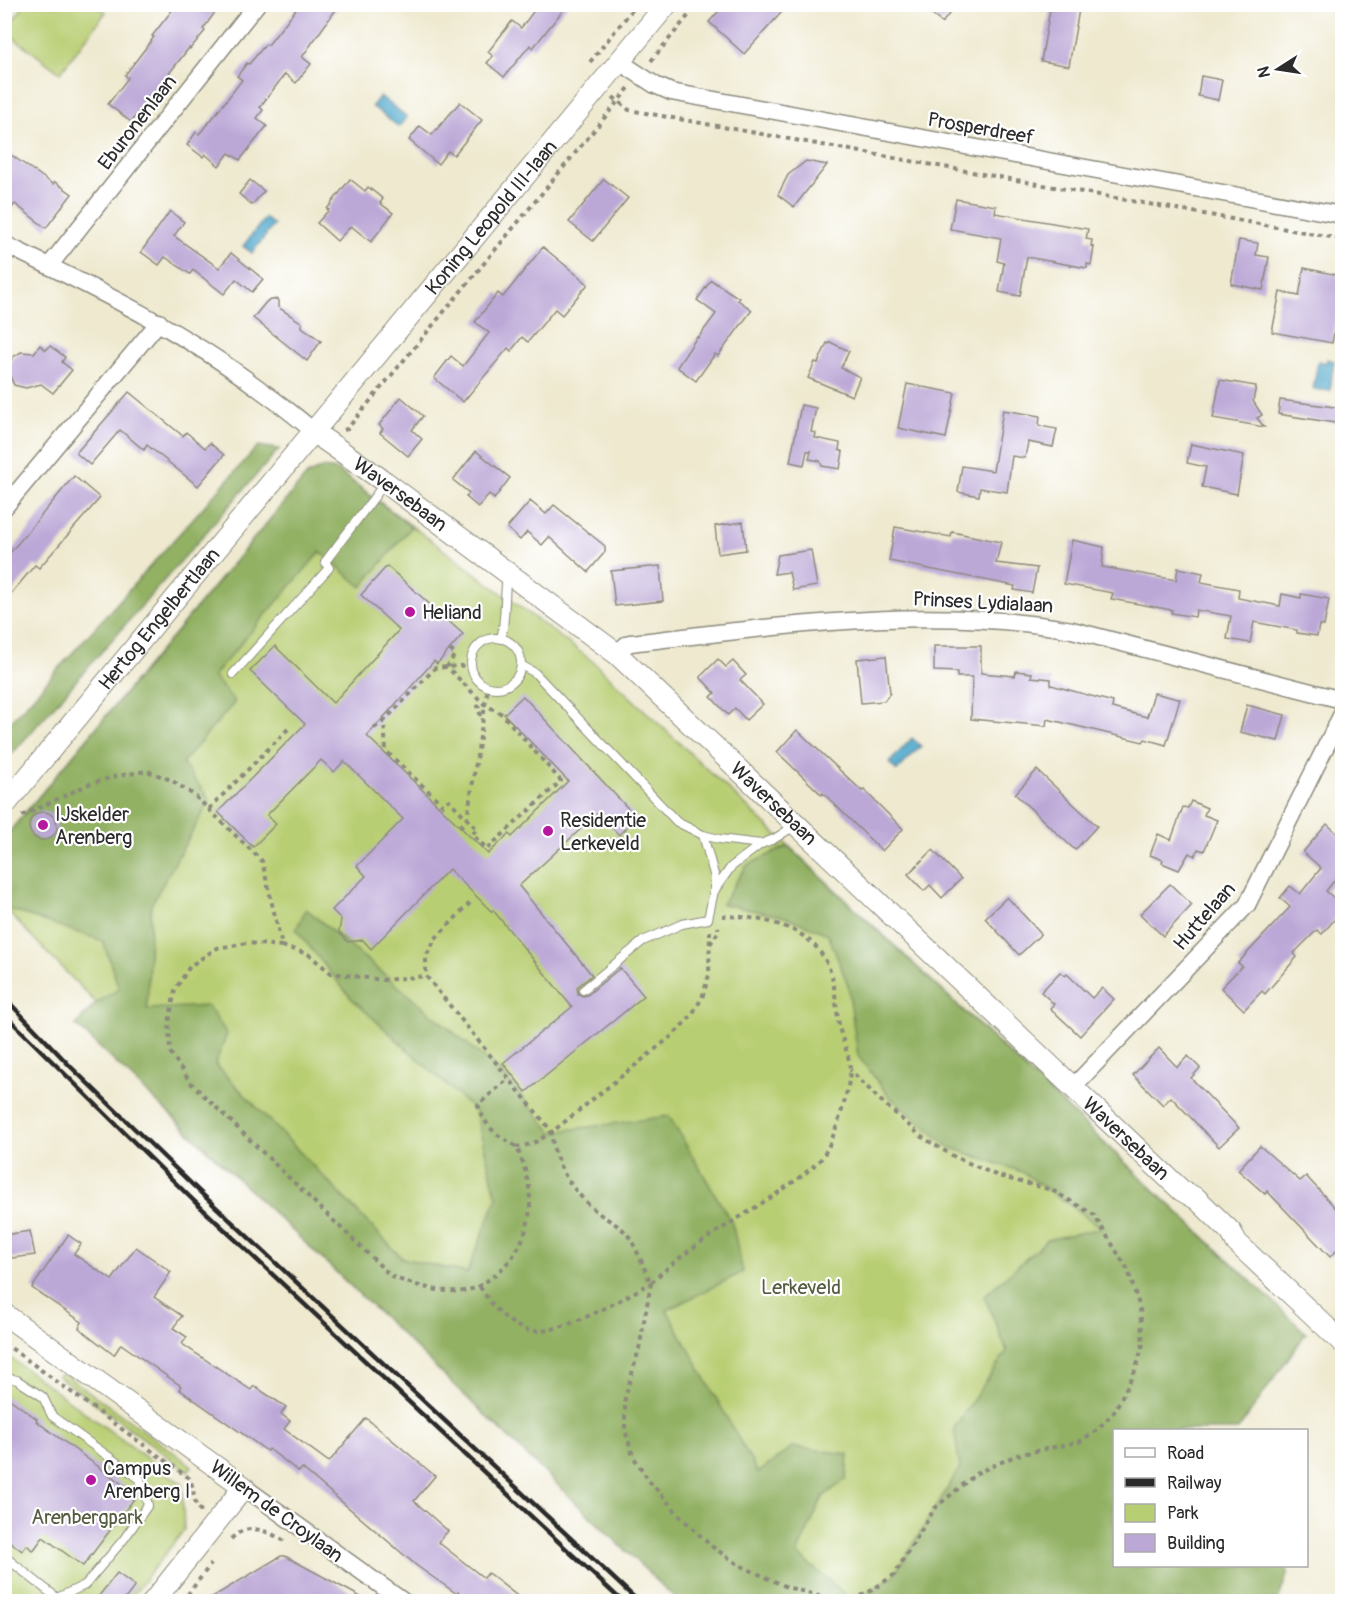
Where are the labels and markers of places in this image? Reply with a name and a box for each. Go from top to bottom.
place label: Heliand [422,600,482,625]
marker: Heliand [403,605,417,619]
place label: IJskelder Arenberg [55,802,132,850]
place label: Residentie Lerkeveld [560,808,646,856]
marker: IJskelder Arenberg [36,818,50,832]
marker: Residentie Lerkeveld [541,824,555,838]
place label: Campus Arenberg I [103,1456,190,1504]
marker: Campus Arenberg I [84,1473,98,1487]

